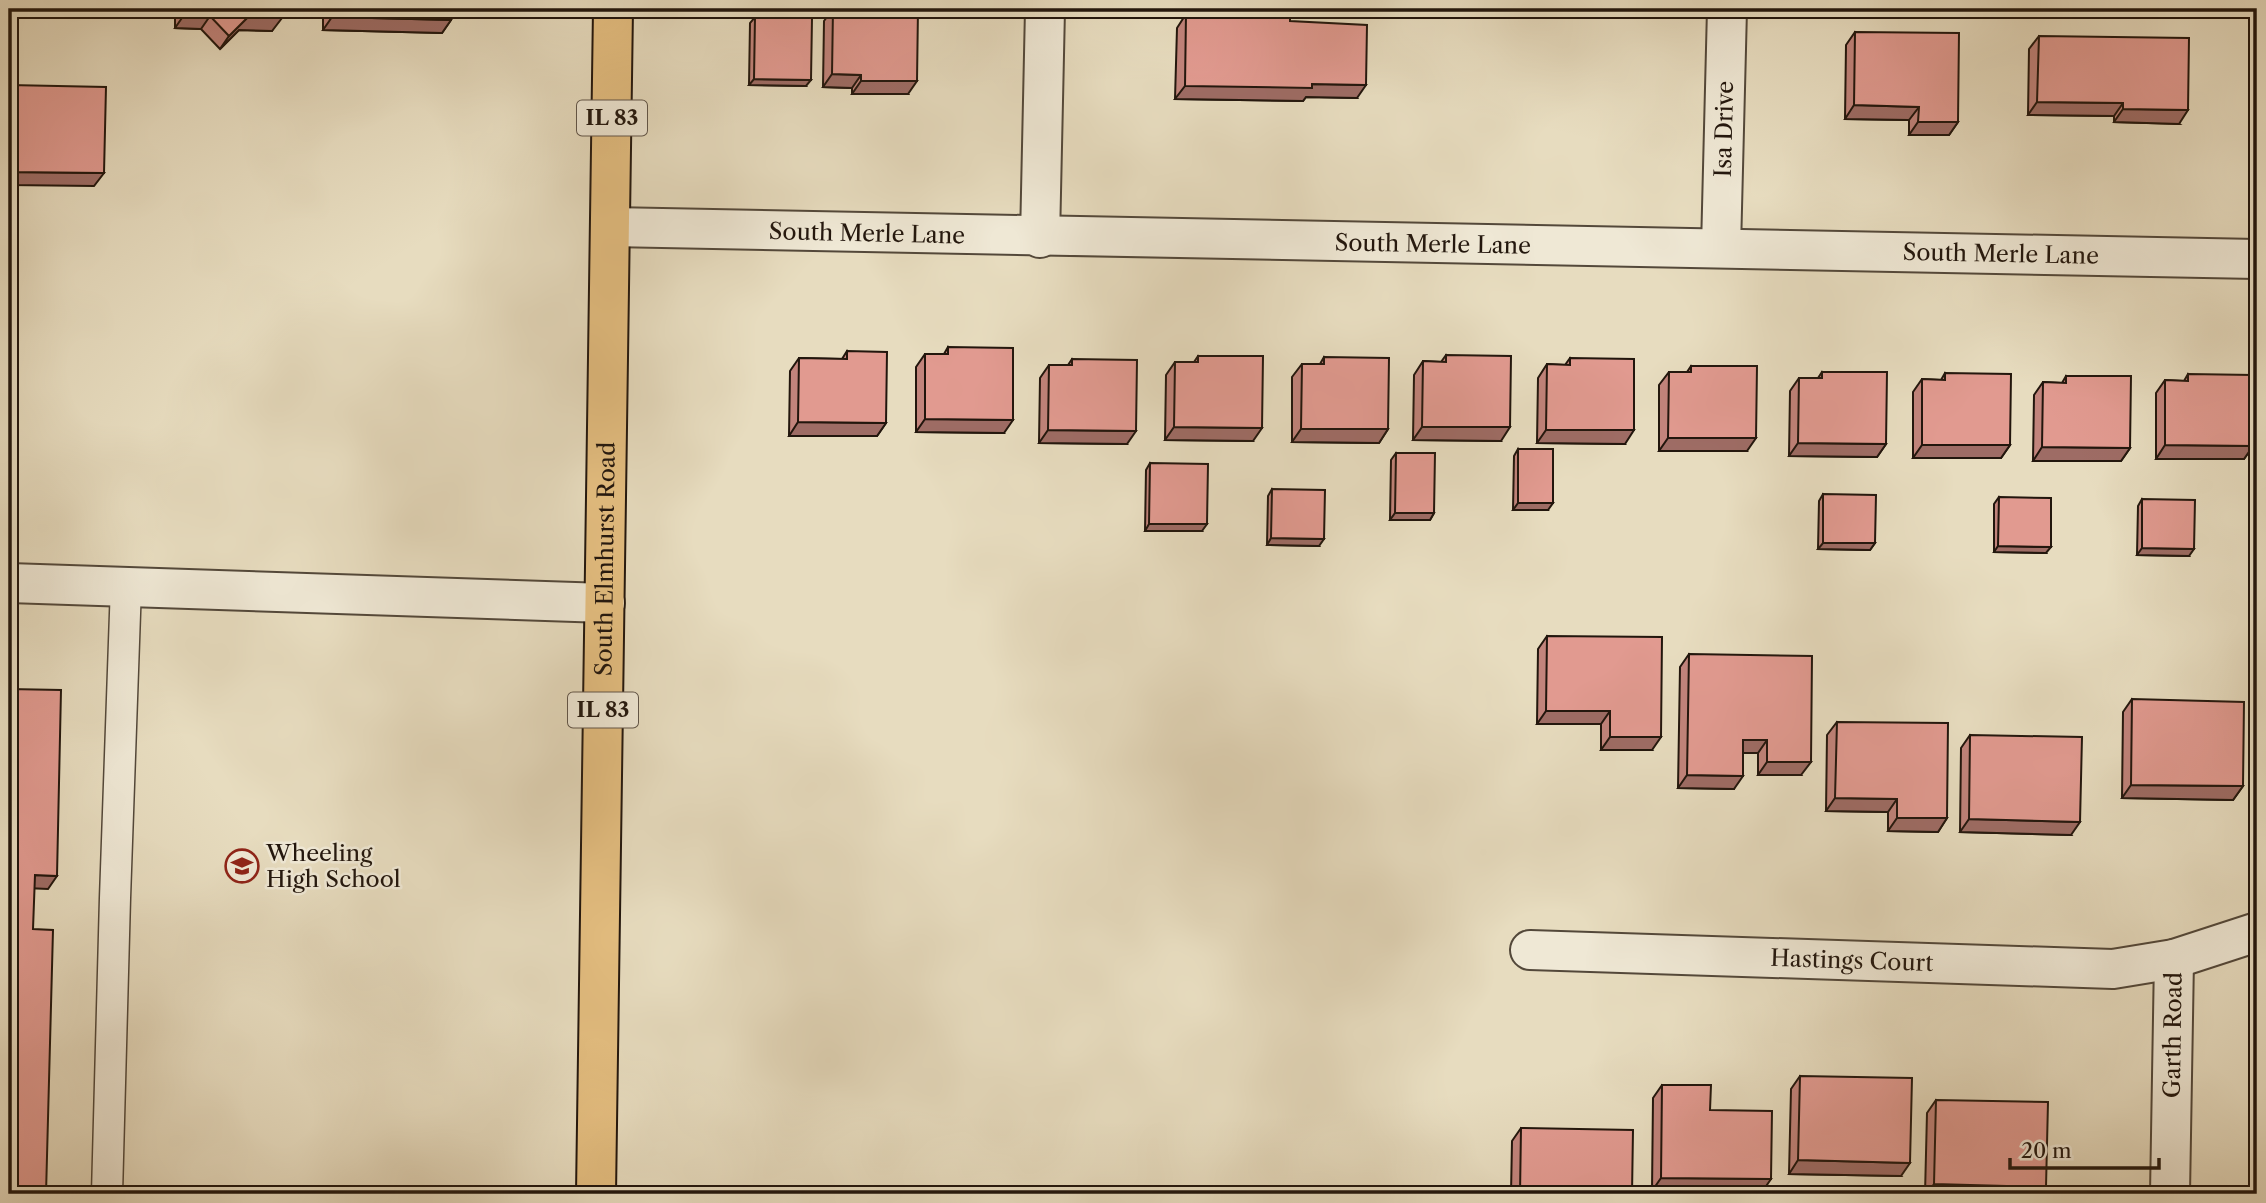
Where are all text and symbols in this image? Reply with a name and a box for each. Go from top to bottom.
street label: Isa Drive [1709,81,1739,178]
road number: IL 83 [577,100,647,136]
street label: South Merle Lane [768,217,965,249]
street label: South Merle Lane [1334,228,1531,260]
street label: South Merle Lane [1902,238,2099,270]
street label: South Elmhurst Road [589,442,621,676]
road number: IL 83 [568,692,638,728]
place label: Wheeling High School [265,839,401,893]
school or university icon: Wheeling High School [223,847,261,885]
street label: Hastings Court [1770,944,1934,977]
street label: Garth Road [2158,972,2188,1098]
scale bar [2010,1126,2159,1170]
text: 20 m [2021,1138,2072,1163]

